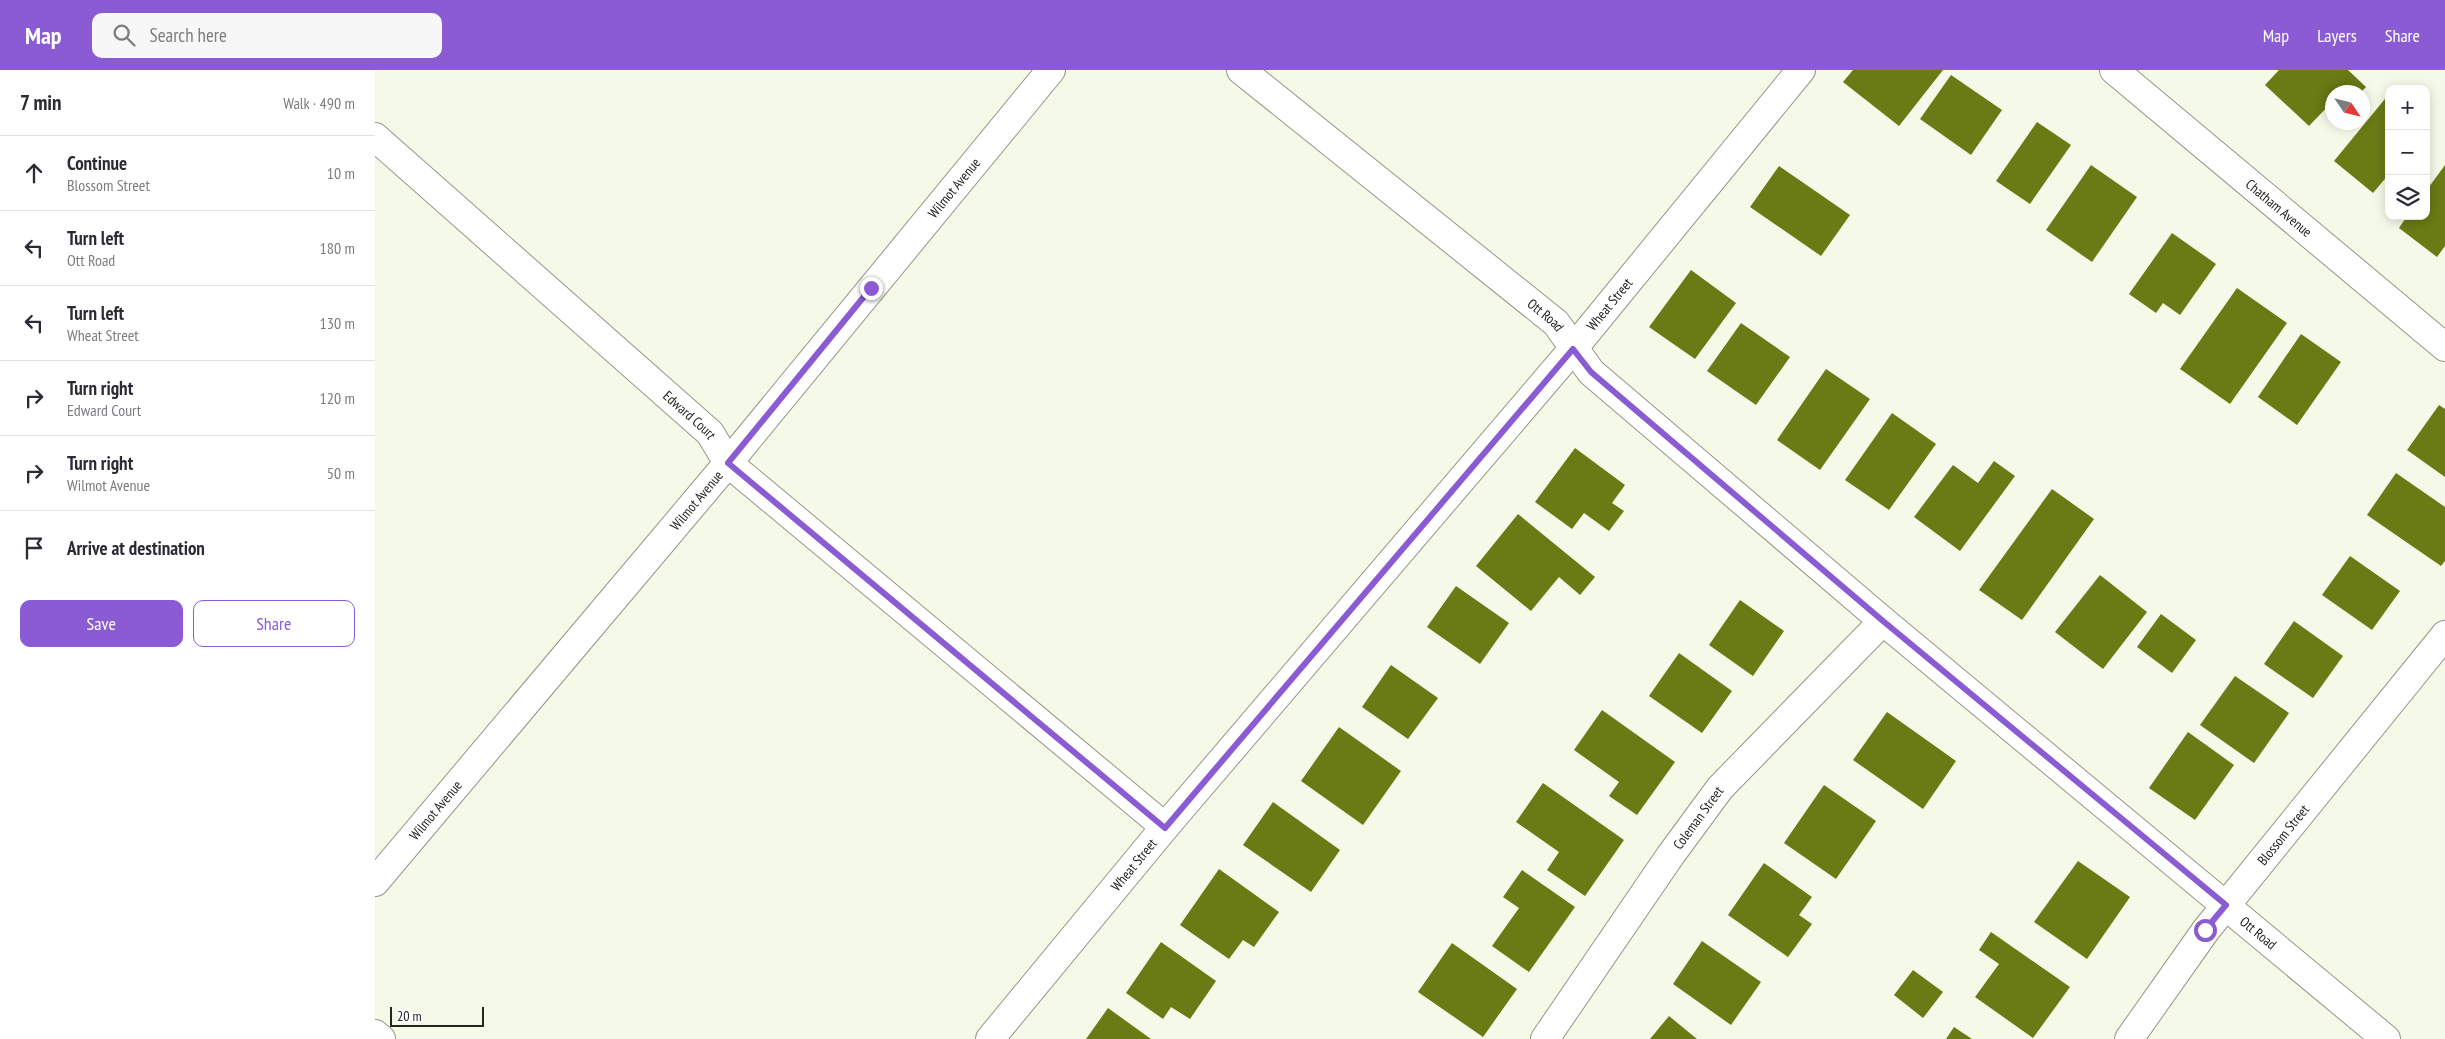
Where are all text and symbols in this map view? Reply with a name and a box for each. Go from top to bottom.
search box [92,13,442,58]
text: Map [25,20,62,51]
icon: search [110,21,138,49]
text: Search here [150,23,227,47]
text: Map [2263,24,2289,47]
text: Layers [2317,24,2357,47]
text: Share [2385,24,2420,47]
north arrow [2325,85,2370,130]
map controls [2385,85,2430,220]
button: + [2385,85,2430,130]
text: 7 min [20,89,62,116]
text: Walk · 490 m [283,93,355,113]
button: − [2385,130,2430,175]
text: Continue [67,151,127,175]
street label: Wilmot Avenue [924,154,984,222]
icon: ahead [20,159,48,187]
text: 10 m [327,163,355,183]
text: Blossom Street [67,175,150,195]
street label: Chatham Avenue [2242,175,2316,241]
button: layers [2385,175,2430,220]
text: Turn left [67,226,124,250]
icon: left [20,234,48,262]
text: 180 m [320,238,355,258]
text: Ott Road [67,250,115,270]
street label: Wheat Street [1583,274,1636,334]
route end [860,277,883,300]
street label: Ott Road [1524,295,1568,335]
text: Turn left [67,301,124,325]
icon: left [20,309,48,337]
text: 130 m [320,313,355,333]
text: Wheat Street [67,325,139,345]
text: Turn right [67,376,133,400]
icon: right [20,384,48,412]
street label: Edward Court [659,387,721,442]
text: 120 m [320,388,355,408]
text: Edward Court [67,400,141,420]
text: Turn right [67,451,133,475]
icon: right [20,459,48,487]
text: 50 m [327,463,355,483]
street label: Wilmot Avenue [666,467,727,534]
text: Wilmot Avenue [67,475,150,495]
icon: arrive [20,534,48,562]
text: Arrive at destination [67,536,205,560]
button: Save [20,600,183,647]
button: Share [193,600,355,647]
street label: Wilmot Avenue [405,776,466,844]
street label: Coleman Street [1669,783,1727,853]
street label: Blossom Street [2253,801,2313,869]
street label: Wheat Street [1107,835,1161,895]
street label: Ott Road [2236,912,2280,953]
route start [2194,919,2217,942]
scale bar [390,1004,484,1027]
text: 20 m [397,1007,422,1025]

